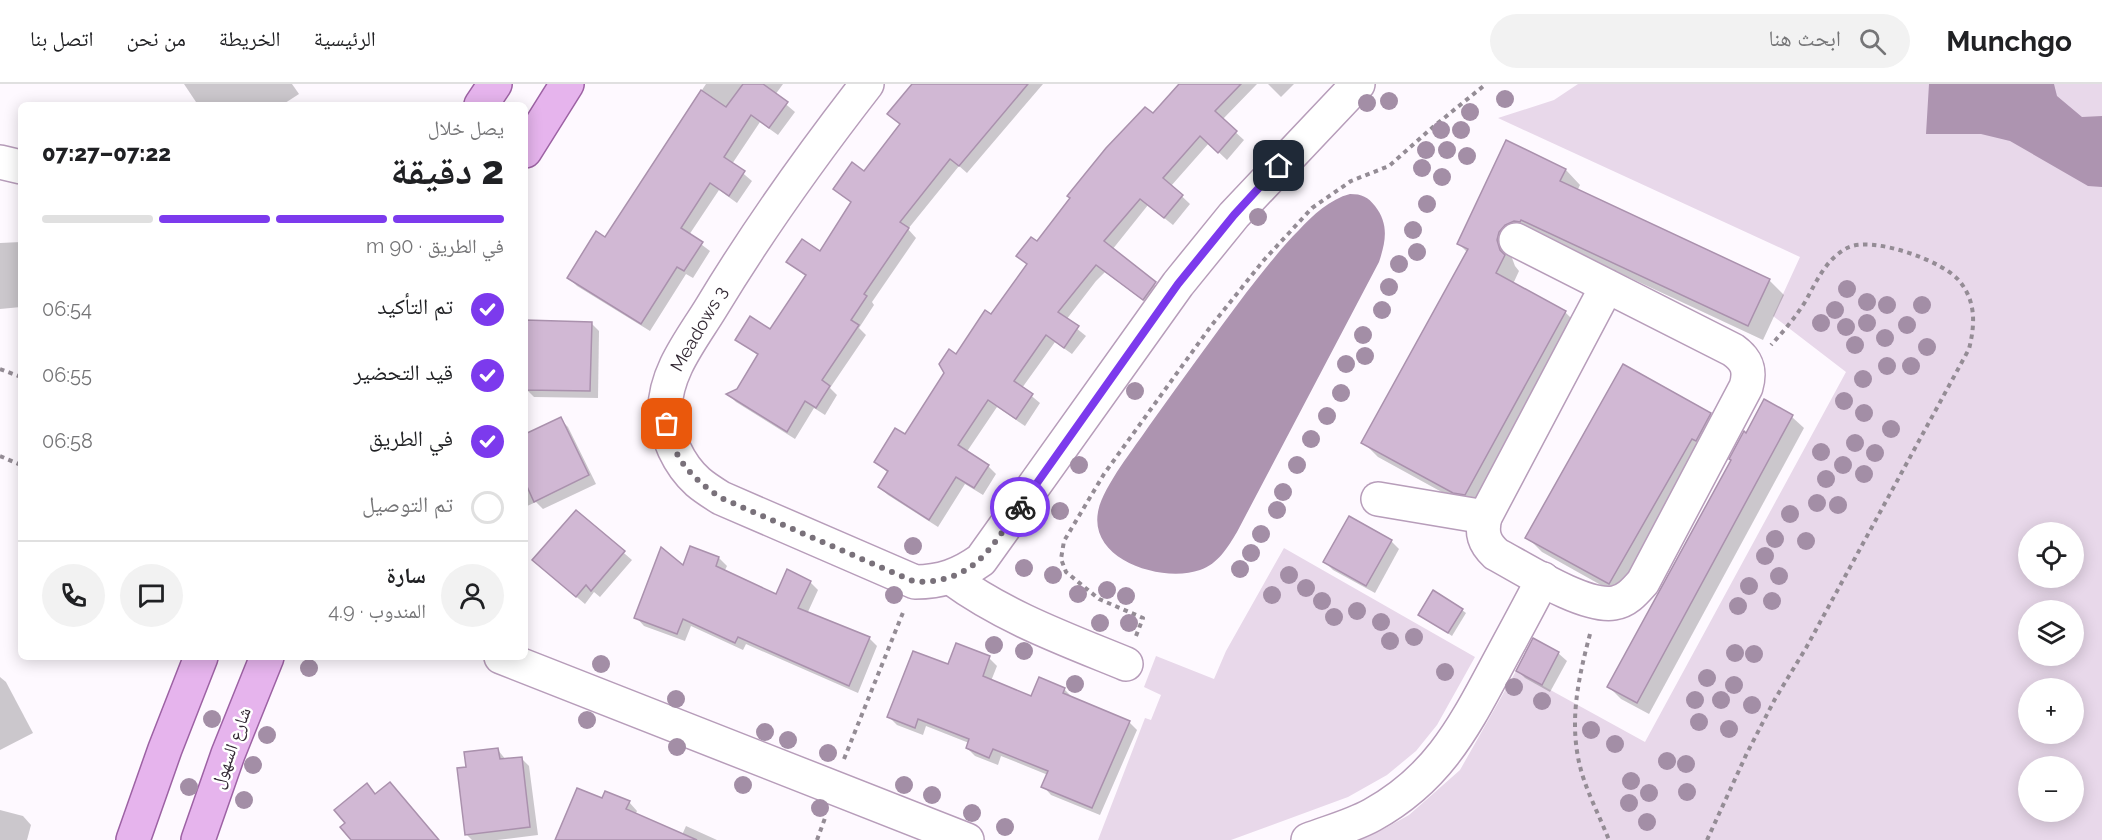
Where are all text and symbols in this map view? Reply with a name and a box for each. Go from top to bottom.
search box [1490,14,1910,68]
text: ابحث هنا [1768,25,1841,51]
icon: search [1856,25,1889,58]
text: Munchgo [1946,25,2072,58]
text: اتصل بنا [30,26,94,51]
text: من نحن [127,26,186,51]
text: الخريطة [219,26,281,51]
text: الرئيسية [314,26,376,51]
text: يصل خلال [428,116,504,140]
text: 07:22–07:27 [42,140,171,166]
pin [1253,140,1304,191]
text: 2 دقيقة [390,147,504,193]
icon: home [1262,149,1295,182]
text: في الطريق · 90 m [366,234,504,258]
street label: Meadows 3 [666,282,731,375]
text: تم التأكيد [377,293,453,319]
icon: check [471,293,504,326]
text: 06:54 [42,297,92,321]
text: قيد التحضير [353,359,453,385]
icon: check [471,359,504,392]
text: 06:55 [42,363,92,387]
pin [641,398,692,449]
icon: bag [650,407,683,440]
text: في الطريق [369,425,453,451]
icon: check [471,425,504,458]
text: 06:58 [42,429,93,453]
courier [990,477,1050,537]
text: تم التوصيل [362,491,453,517]
icon: bike [1004,491,1037,524]
map controls [2018,522,2084,822]
button: locate [2018,522,2084,588]
text: سارة [387,562,426,588]
button: phone [42,564,105,627]
button: chat [120,564,183,627]
button: person [441,564,504,627]
text: المندوب · 4.9 [328,599,426,623]
button: layers [2018,600,2084,666]
button: + [2018,678,2084,744]
street label: شارع السهول [206,704,256,792]
button: − [2018,756,2084,822]

